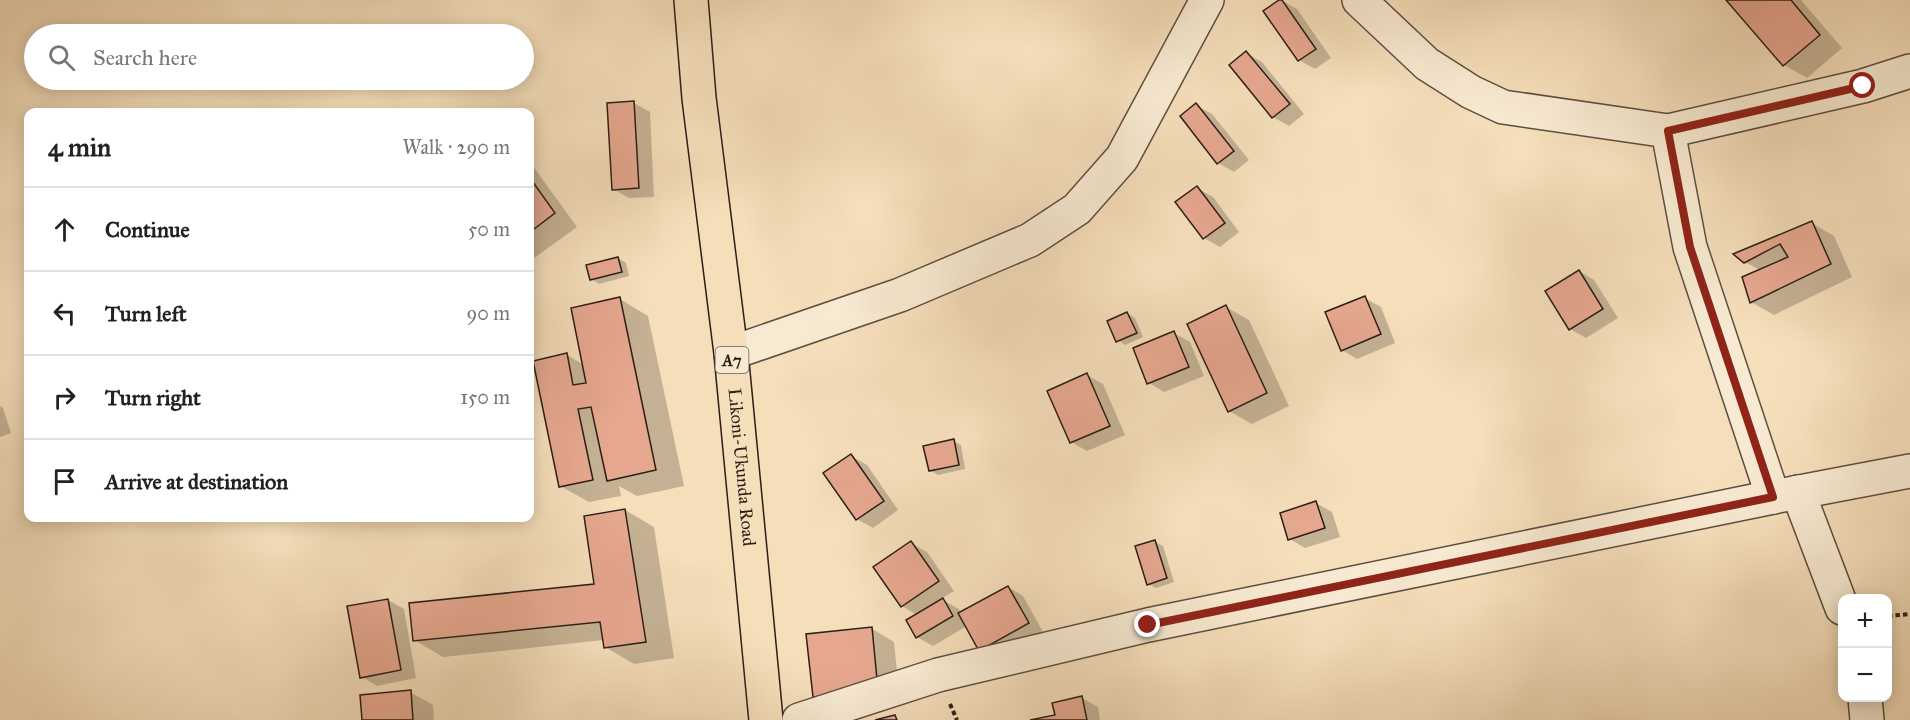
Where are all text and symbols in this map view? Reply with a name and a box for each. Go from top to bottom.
search box [24,24,534,90]
icon: search [45,41,78,74]
text: Search here [93,44,197,71]
route start [1849,72,1875,98]
text: 4 min [48,131,111,163]
text: Walk · 290 m [402,135,510,159]
icon: ahead [48,213,81,246]
text: Continue [105,216,190,243]
text: 50 m [468,217,510,241]
icon: left [48,297,81,330]
text: Turn left [105,300,187,327]
text: 90 m [467,301,510,325]
road number: A7 [716,347,748,373]
icon: right [48,381,81,414]
text: Turn right [105,384,201,411]
text: 150 m [460,385,510,409]
street label: Likoni-Ukunda Road [723,387,760,547]
icon: arrive [48,465,81,498]
text: Arrive at destination [105,468,288,495]
map controls [1838,594,1892,702]
button: + [1838,594,1892,648]
route end [1134,611,1160,637]
button: − [1838,648,1892,702]

